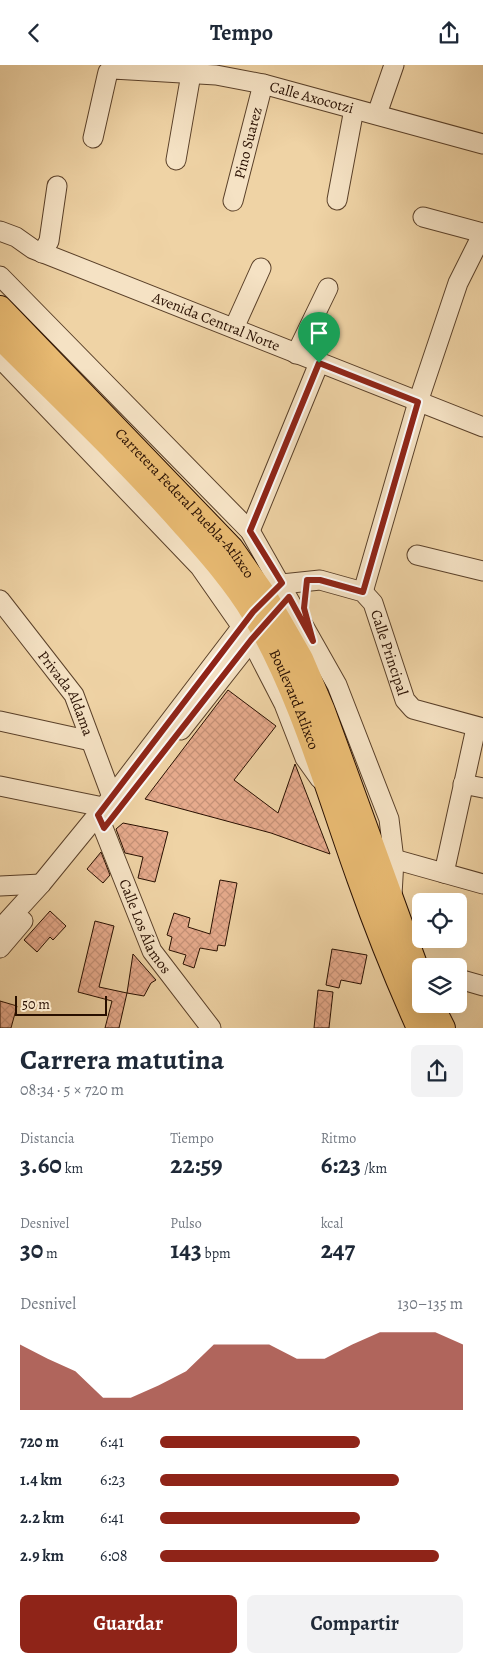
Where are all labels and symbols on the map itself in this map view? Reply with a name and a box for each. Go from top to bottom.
street label: Calle Axocotzi [267,76,356,118]
street label: Pino Suarez [229,105,267,181]
street label: Avenida Central Norte [149,287,283,356]
pin [298,312,340,363]
street label: Carretera Federal Puebla-Atlixco [111,424,259,582]
street label: Calle Principal [366,607,413,698]
street label: Boulevard Atlixco [264,646,324,752]
street label: Privada Aldama [33,647,98,739]
street label: Calle Los Álamos [114,876,176,978]
scale bar [15,993,108,1016]

